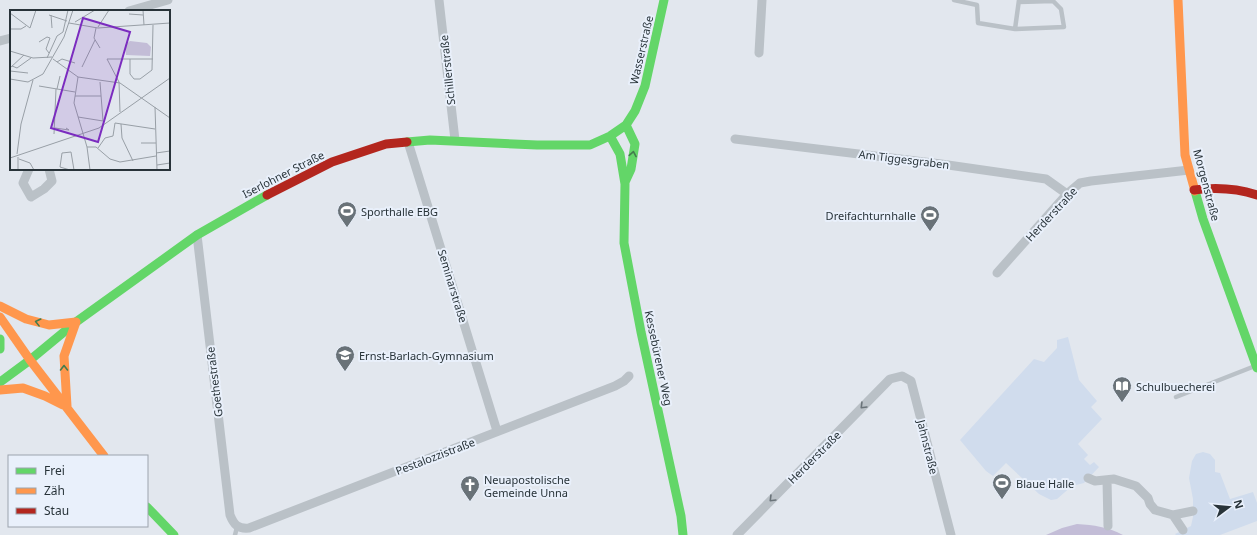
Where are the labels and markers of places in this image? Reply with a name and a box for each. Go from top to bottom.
sports icon: Sporthalle EBG [336,200,358,228]
place label: Sporthalle EBG [361,204,438,219]
sports icon: Dreifachturnhalle [919,204,941,232]
place label: Dreifachturnhalle [826,208,916,223]
school or university icon: Ernst-Barlach-Gymnasium [334,344,356,372]
place label: Ernst-Barlach-Gymnasium [359,348,494,363]
library icon: Schulbuecherei [1111,375,1133,403]
place label: Schulbuecherei [1136,379,1215,394]
place label: Neuapostolische Gemeinde Unna [484,472,570,500]
sports icon: Blaue Halle [991,472,1013,500]
church icon: Neuapostolische Gemeinde Unna [459,474,481,502]
place label: Blaue Halle [1016,476,1074,491]

